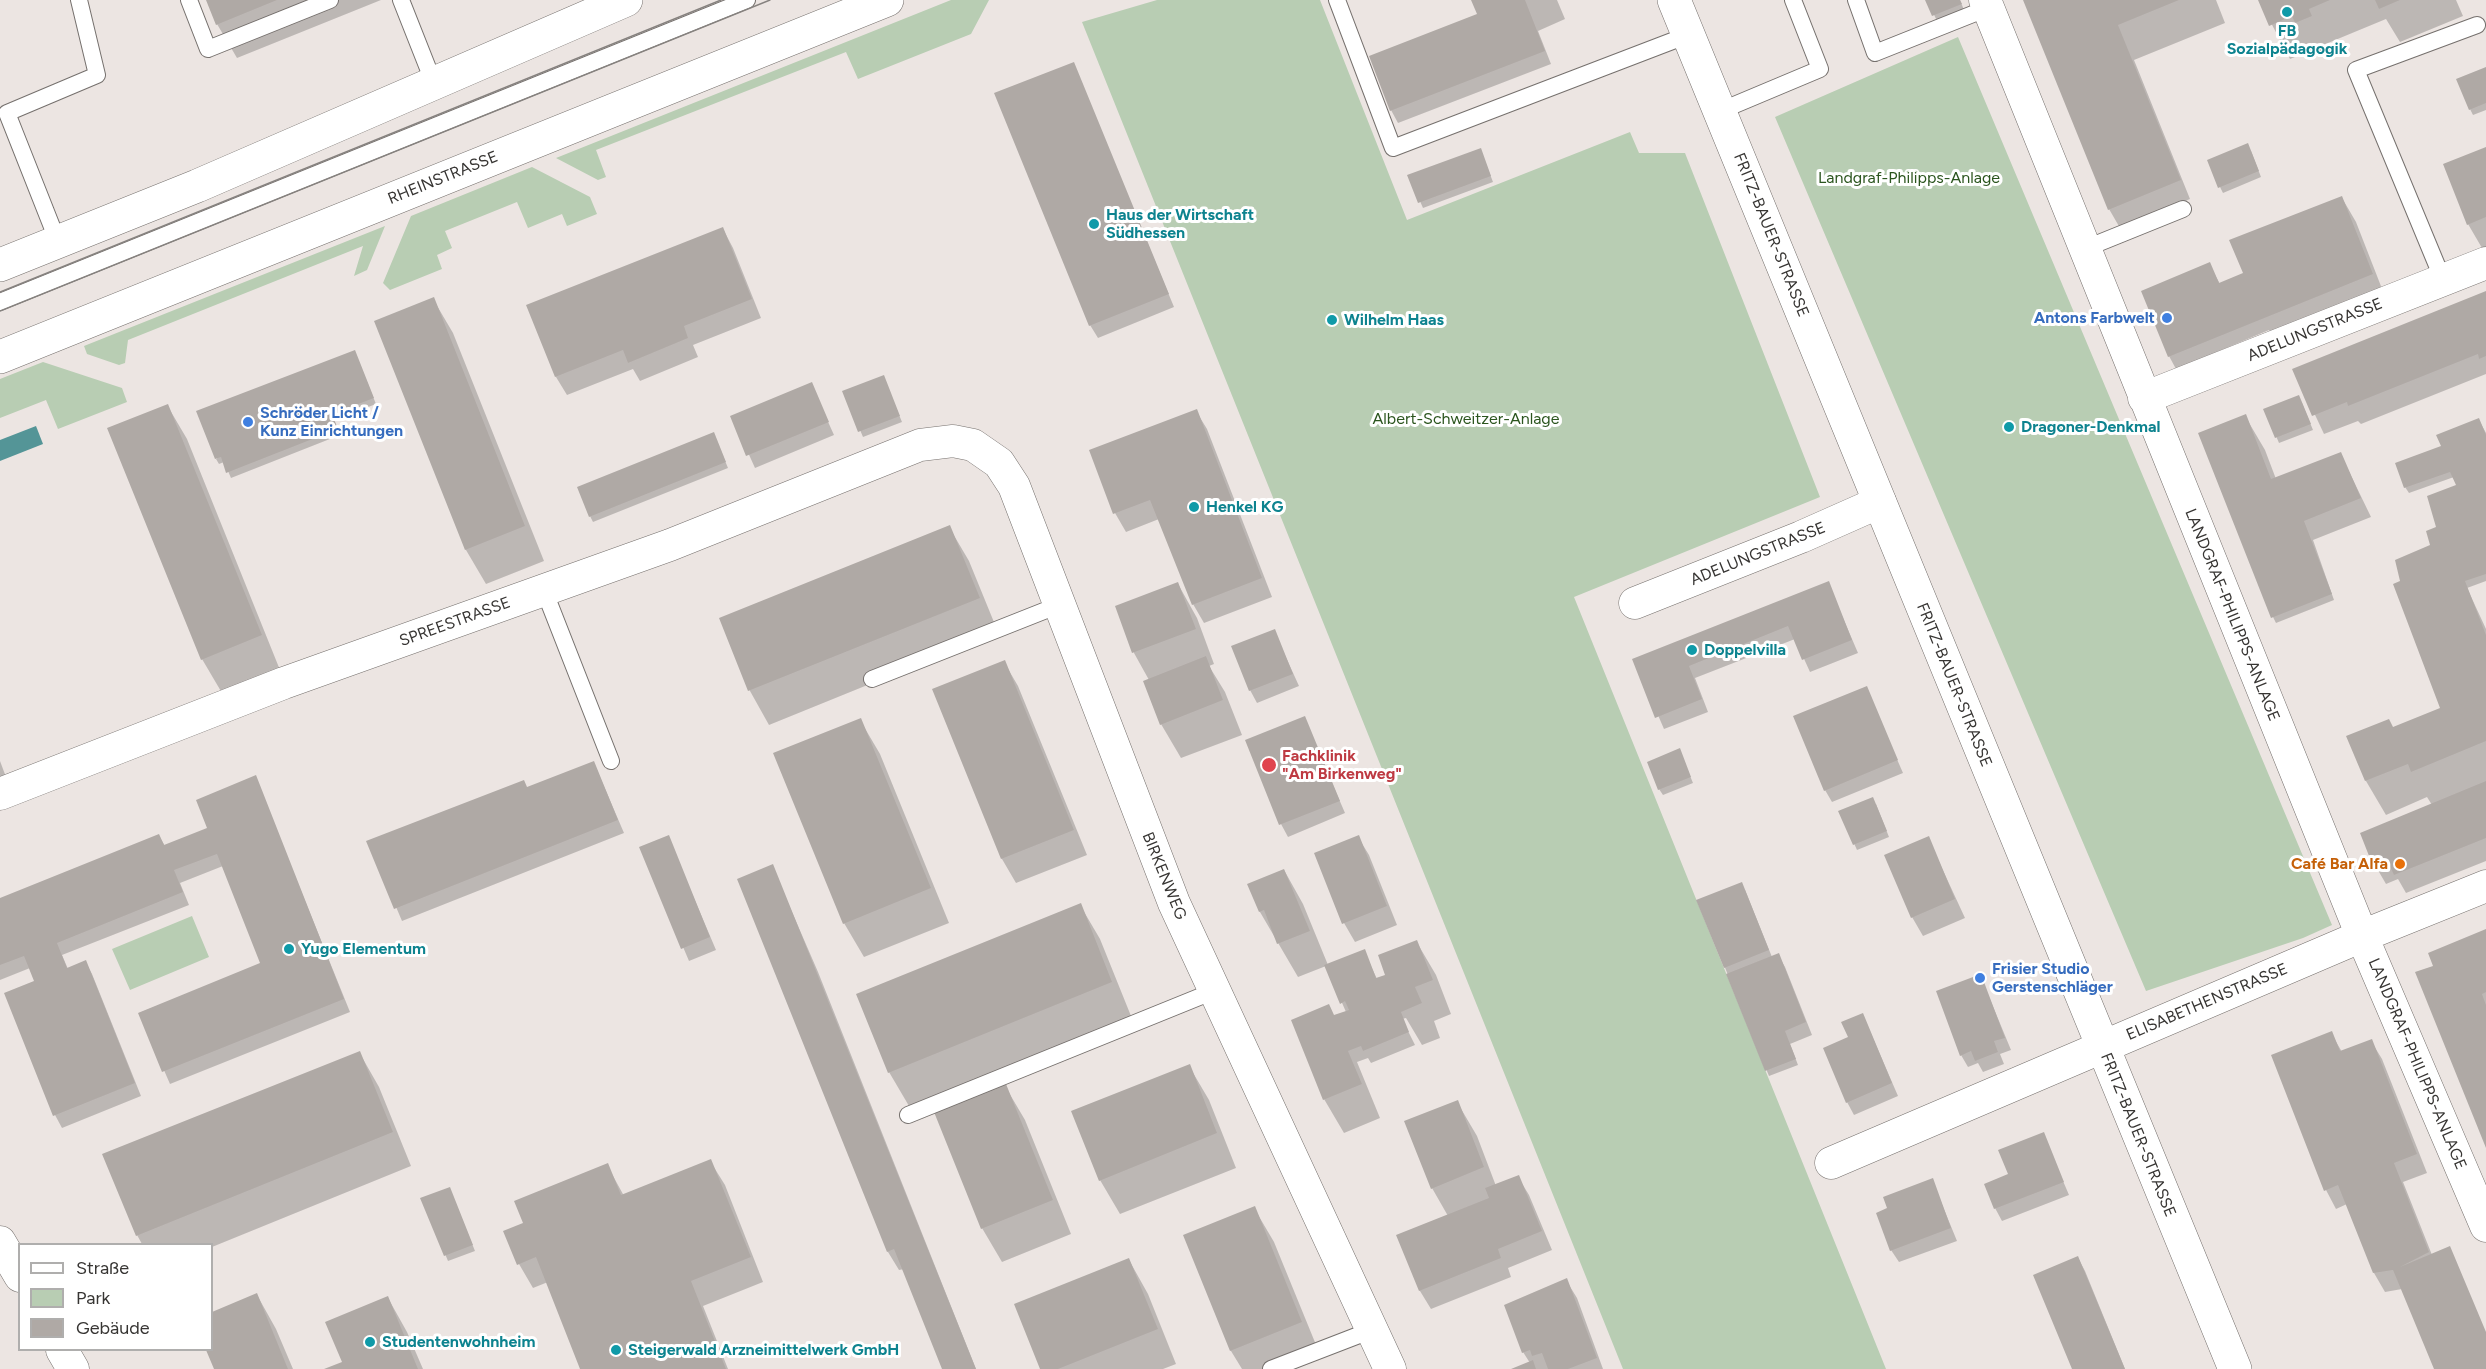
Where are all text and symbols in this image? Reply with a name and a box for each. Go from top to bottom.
marker: FB Sozialpädagogik [2280,5,2294,19]
place label: FB Sozialpädagogik [2227,21,2347,59]
street label: RHEINSTRASSE [385,147,501,209]
street label: FRITZ-BAUER-STRASSE [1729,150,1813,320]
park label: Landgraf-Philipps-Anlage [1818,168,2000,188]
place label: Haus der Wirtschaft Südhessen [1106,205,1254,243]
marker: Haus der Wirtschaft Südhessen [1087,217,1101,231]
street label: ADELUNGSTRASSE [2245,294,2385,366]
place label: Antons Farbwelt [2034,308,2155,328]
place label: Wilhelm Haas [1344,310,1444,330]
marker: Antons Farbwelt [2160,311,2174,325]
marker: Wilhelm Haas [1325,313,1339,327]
place label: Schröder Licht / Kunz Einrichtungen [260,403,403,441]
park label: Albert-Schweitzer-Anlage [1373,409,1559,429]
marker: Schröder Licht / Kunz Einrichtungen [241,415,255,429]
place label: Dragoner-Denkmal [2021,417,2160,437]
marker: Dragoner-Denkmal [2002,420,2016,434]
place label: Henkel KG [1206,497,1283,517]
marker: Henkel KG [1187,500,1201,514]
street label: LANDGRAF-PHILIPPS-ANLAGE [2180,506,2284,724]
street label: ADELUNGSTRASSE [1688,518,1828,590]
street label: SPREESTRASSE [397,593,513,651]
street label: FRITZ-BAUER-STRASSE [1912,600,1996,770]
place label: Doppelvilla [1704,640,1786,660]
marker: Doppelvilla [1685,643,1699,657]
place label: Fachklinik "Am Birkenweg" [1282,746,1402,784]
marker: Fachklinik "Am Birkenweg" [1260,756,1278,774]
street label: BIRKENWEG [1138,829,1190,923]
place label: Café Bar Alfa [2291,854,2388,874]
marker: Café Bar Alfa [2393,857,2407,871]
place label: Yugo Elementum [301,939,426,959]
marker: Yugo Elementum [282,942,296,956]
street label: LANDGRAF-PHILIPPS-ANLAGE [2364,955,2470,1173]
place label: Frisier Studio Gerstenschläger [1992,959,2113,997]
street label: ELISABETHENSTRASSE [2123,959,2291,1045]
marker: Frisier Studio Gerstenschläger [1973,971,1987,985]
street label: FRITZ-BAUER-STRASSE [2096,1050,2180,1220]
legend [18,1243,213,1351]
text: Straße [76,1257,129,1279]
text: Park [76,1287,110,1309]
text: Gebäude [76,1317,150,1339]
place label: Studentenwohnheim [382,1332,535,1352]
marker: Studentenwohnheim [363,1335,377,1349]
place label: Steigerwald Arzneimittelwerk GmbH [628,1340,899,1360]
marker: Steigerwald Arzneimittelwerk GmbH [609,1343,623,1357]

